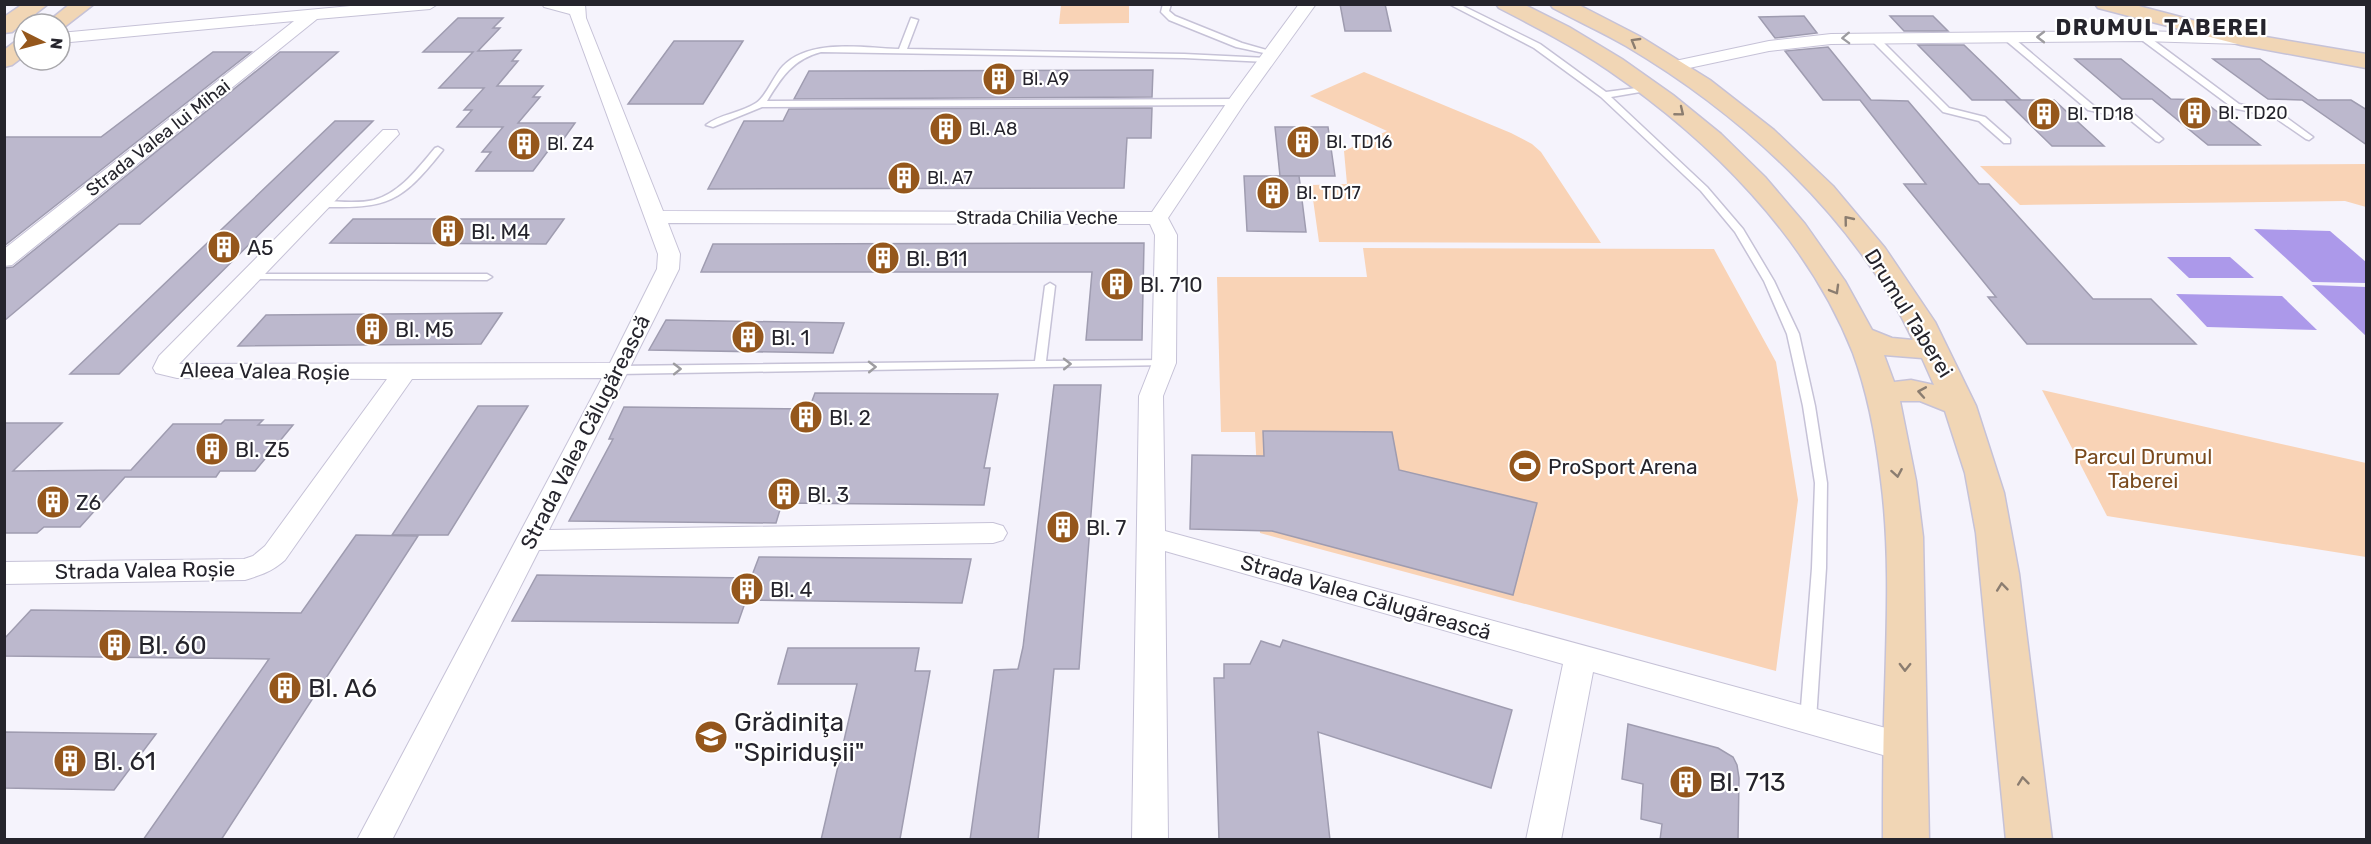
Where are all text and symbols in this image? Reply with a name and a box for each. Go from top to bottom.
north arrow [12,12,72,72]
district label: DRUMUL TABEREI [2056,14,2268,41]
one-way arrow [2037,31,2046,43]
one-way arrow [1842,32,1851,45]
text: N [46,37,66,50]
one-way arrow [1631,38,1641,50]
building icon: Bl. A9 [981,61,1017,97]
place label: Bl. A9 [1022,68,1069,90]
street label: Strada Valea lui Mihai [82,75,234,201]
building icon: Bl. TD20 [2177,95,2213,131]
building icon: Bl. TD18 [2026,96,2062,132]
place label: Bl. TD20 [2218,102,2288,124]
place label: Bl. TD18 [2067,103,2134,125]
one-way arrow [1674,105,1685,116]
building icon: Bl. A8 [928,111,964,147]
place label: Bl. A8 [969,118,1017,140]
building icon: Bl. TD16 [1285,124,1321,160]
building icon: Bl. Z4 [506,126,542,162]
place label: Bl. TD16 [1326,131,1392,153]
place label: Bl. Z4 [547,133,594,155]
building icon: Bl. A7 [886,160,922,196]
place label: Bl. A7 [927,167,973,189]
building icon: Bl. TD17 [1255,175,1291,211]
place label: Bl. TD17 [1296,182,1361,204]
street label: Strada Chilia Veche [956,207,1118,229]
building icon: Bl. M4 [430,213,466,249]
one-way arrow [1844,216,1855,227]
place label: Bl. M4 [471,219,530,244]
building icon: A5 [206,229,242,265]
place label: A5 [247,235,274,260]
building icon: Bl. B11 [865,240,901,276]
street label: Drumul Taberei [1860,244,1958,382]
place label: Bl. B11 [906,246,968,271]
building icon: Bl. 710 [1099,266,1135,302]
place label: Bl. 710 [1140,272,1203,297]
one-way arrow [1827,284,1839,294]
building icon: Bl. M5 [354,311,390,347]
street label: Strada Valea Călugărească [515,311,655,553]
place label: Bl. M5 [395,317,454,342]
building icon: Bl. 1 [730,319,766,355]
place label: Bl. 1 [771,325,810,350]
street label: Aleea Valea Roșie [180,357,350,385]
one-way arrow [1062,358,1071,370]
one-way arrow [867,361,876,373]
one-way arrow [672,363,681,375]
one-way arrow [1917,386,1927,399]
building icon: Bl. 2 [788,399,824,435]
place label: Bl. 2 [829,405,871,430]
building icon: Bl. Z5 [194,431,230,467]
place label: Bl. Z5 [235,437,290,462]
park label: Parcul Drumul Taberei [2074,444,2212,493]
sports icon: ProSport Arena [1507,448,1543,484]
place label: ProSport Arena [1548,454,1698,479]
one-way arrow [1890,468,1903,478]
building icon: Bl. 3 [766,476,802,512]
place label: Bl. 3 [807,482,849,507]
building icon: Z6 [35,484,71,520]
place label: Z6 [76,490,101,515]
building icon: Bl. 7 [1045,509,1081,545]
place label: Bl. 7 [1086,515,1127,540]
street label: Strada Valea Călugărească [1238,549,1494,645]
street label: Strada Valea Roșie [55,556,235,584]
building icon: Bl. 4 [729,571,765,607]
place label: Bl. 4 [770,577,813,602]
one-way arrow [1996,583,2009,592]
building icon: Bl. 60 [97,627,133,663]
place label: Bl. 60 [138,630,207,661]
one-way arrow [1899,663,1912,672]
building icon: Bl. A6 [267,670,303,706]
place label: Bl. A6 [308,673,377,704]
place label: Grădiniţa "Spiridușii" [734,707,865,768]
school or university icon: Grădiniţa "Spiridușii" [693,719,729,755]
building icon: Bl. 61 [52,743,88,779]
place label: Bl. 61 [93,746,156,777]
building icon: Bl. 713 [1668,764,1704,800]
place label: Bl. 713 [1709,767,1786,798]
one-way arrow [2017,777,2030,786]

